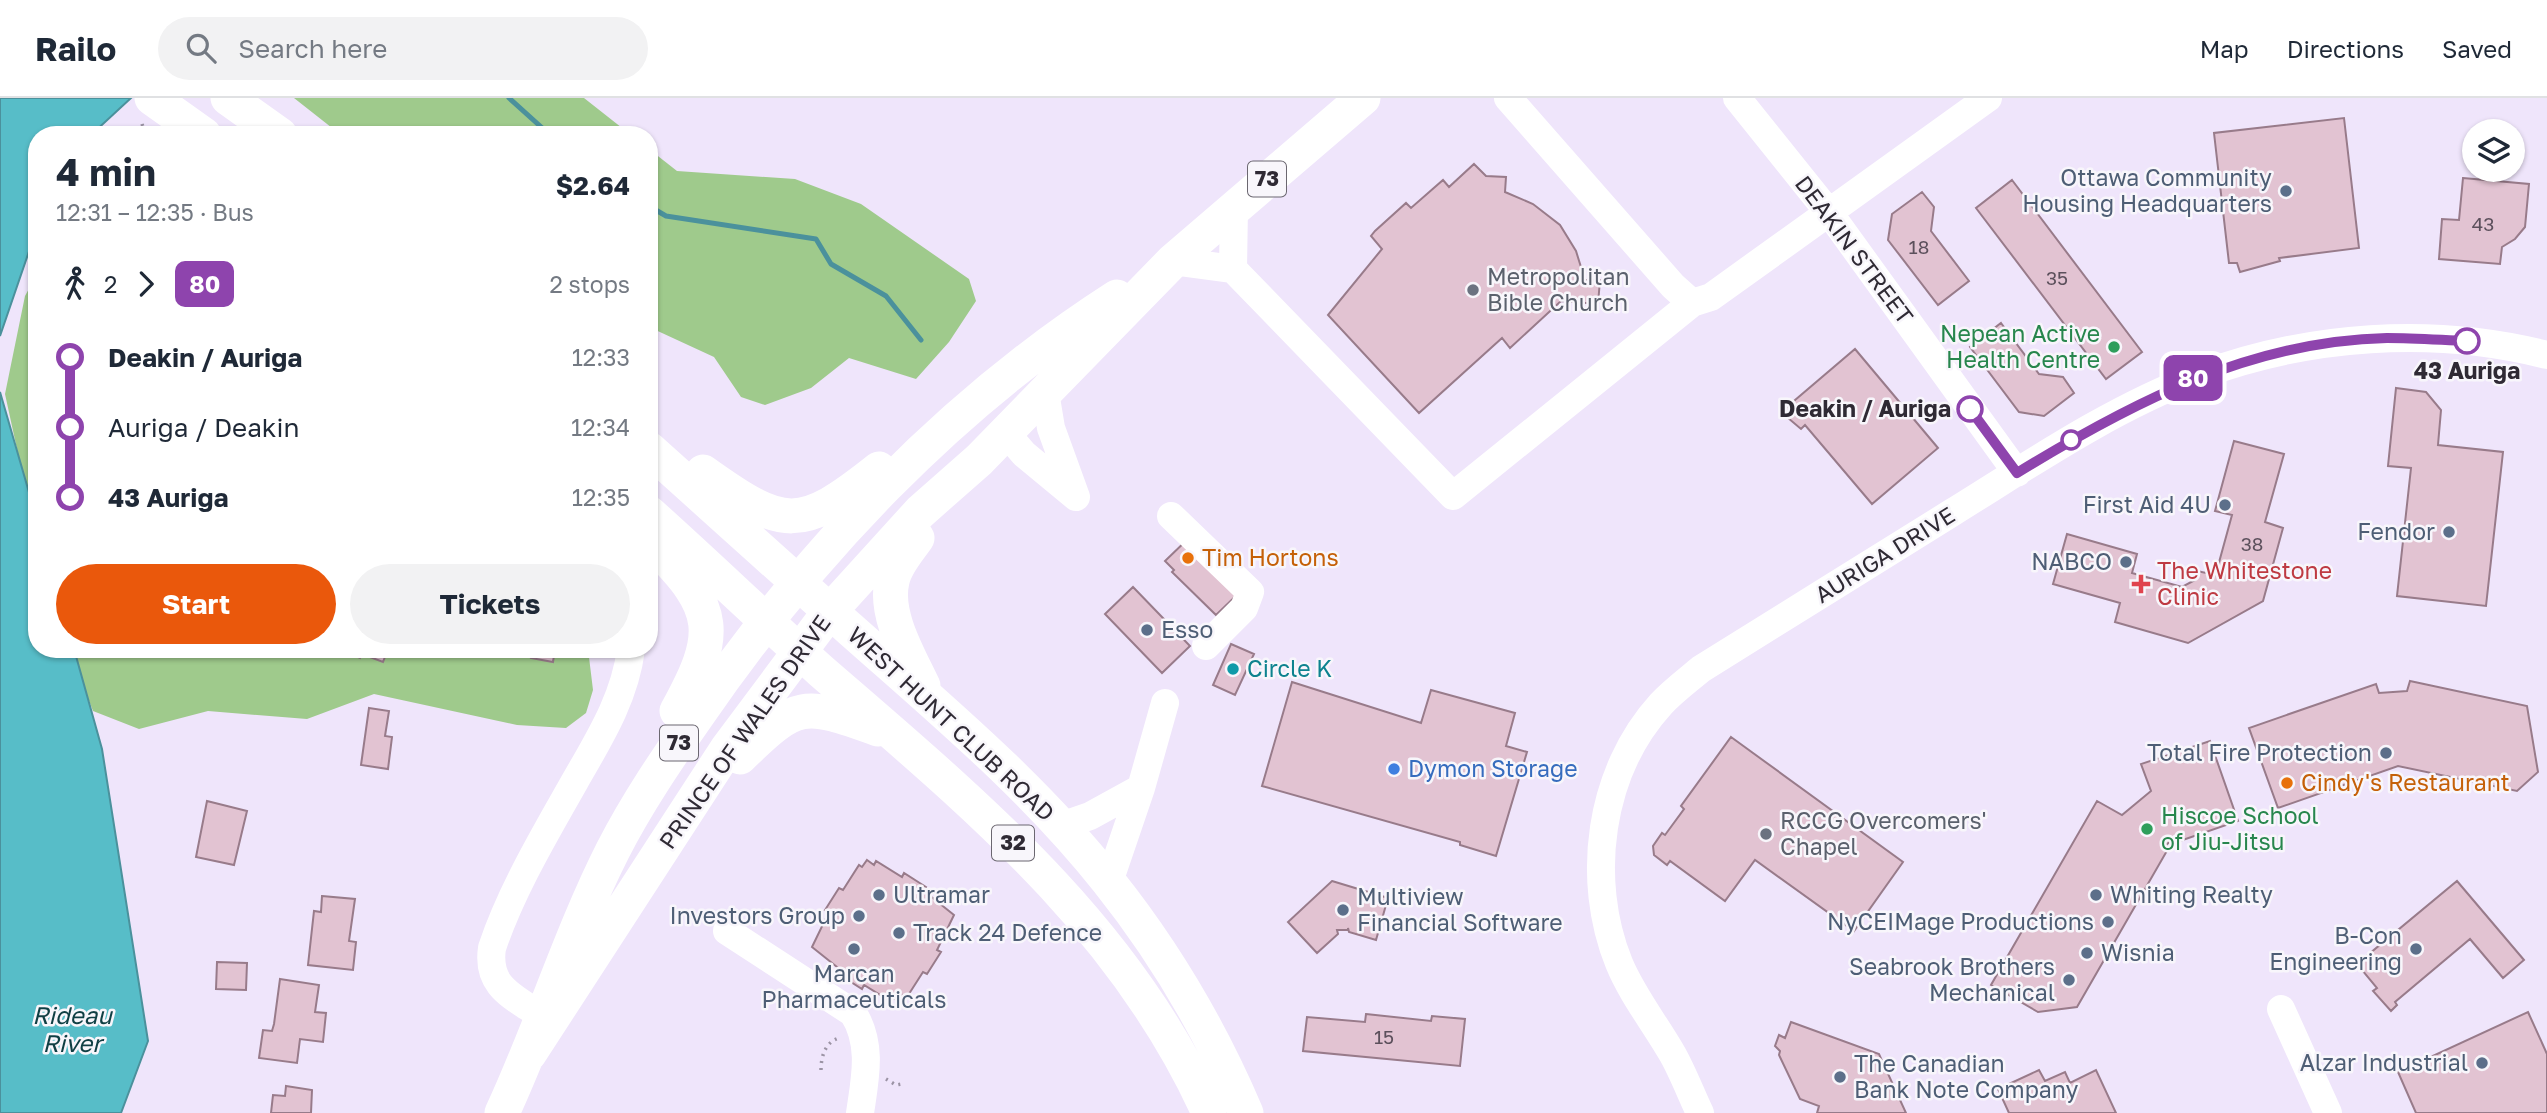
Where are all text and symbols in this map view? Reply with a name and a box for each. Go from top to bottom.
search box [158,17,648,80]
text: Railo [35,29,116,68]
icon: search [182,29,220,67]
text: Search here [238,33,387,64]
text: Map [2200,34,2249,63]
text: Directions [2287,34,2404,63]
text: Saved [2442,34,2512,63]
map controls [2462,119,2525,182]
button: layers [2462,119,2525,182]
text: 4 min [56,149,156,194]
road number: 73 [1248,162,1286,196]
place label: Ottawa Community Housing Headquarters [2022,163,2272,217]
text: $2.64 [556,170,630,201]
street label: DEAKIN STREET [1790,170,1920,329]
marker: Ottawa Community Housing Headquarters [2278,183,2294,199]
text: 12:31 – 12:35 · Bus [56,198,254,226]
house number: 43 [2472,212,2494,235]
house number: 18 [1909,235,1929,258]
place label: Metropolitan Bible Church [1487,262,1630,316]
icon: walk [56,265,94,303]
icon: forward [127,265,165,303]
house number: 35 [2046,266,2068,289]
text: 80 [189,269,220,298]
text: 2 [104,270,117,298]
text: 2 stops [549,270,630,298]
marker: Metropolitan Bible Church [1465,282,1481,298]
place label: Nepean Active Health Centre [1940,319,2100,373]
marker: 43 Auriga [2454,328,2480,354]
marker: Nepean Active Health Centre [2106,339,2122,355]
text: Deakin / Auriga [108,342,302,373]
text: 12:33 [572,343,630,371]
line badge: 80 [2162,355,2224,401]
place label: 43 Auriga [2414,356,2520,384]
text: 80 [2178,363,2208,392]
place label: Deakin / Auriga [1779,394,1951,422]
marker: Deakin / Auriga [1957,396,1983,422]
text: Auriga / Deakin [108,412,300,443]
text: 12:34 [571,413,630,441]
unlabelled marker [2061,430,2081,450]
text: 43 Auriga [108,482,229,513]
text: 12:35 [572,483,630,511]
place label: First Aid 4U [2083,490,2211,518]
marker: First Aid 4U [2217,497,2233,513]
street label: AURIGA DRIVE [1809,500,1960,608]
place label: Fendor [2357,517,2435,545]
marker: Fendor [2441,524,2457,540]
house number: 38 [2241,532,2263,555]
place label: Tim Hortons [1202,543,1339,571]
place label: NABCO [2031,547,2112,575]
marker: Tim Hortons [1180,550,1196,566]
marker: NABCO [2118,554,2134,570]
place label: The Whitestone Clinic [2157,556,2332,610]
button: Start [56,564,336,644]
button: Tickets [350,564,630,644]
marker: The Whitestone Clinic [2131,574,2151,594]
street label: PRINCE OF WALES DRIVE [653,609,836,854]
place label: Esso [1161,615,1213,643]
street label: WEST HUNT CLUB ROAD [843,620,1061,826]
marker: Esso [1139,622,1155,638]
place label: Circle K [1247,654,1332,682]
marker: Circle K [1225,661,1241,677]
road number: 73 [660,726,698,760]
place label: Total Fire Protection [2147,738,2372,766]
marker: Total Fire Protection [2378,745,2394,761]
place label: Dymon Storage [1408,754,1578,782]
marker: Dymon Storage [1386,761,1402,777]
place label: Cindy's Restaurant [2301,768,2510,796]
marker: Cindy's Restaurant [2279,775,2295,791]
place label: Hiscoe School of Jiu-Jitsu [2161,801,2319,855]
place label: RCCG Overcomers' Chapel [1780,806,1987,860]
marker: Hiscoe School of Jiu-Jitsu [2139,821,2155,837]
road number: 32 [992,826,1034,860]
marker: RCCG Overcomers' Chapel [1758,826,1774,842]
place label: Ultramar [893,880,990,908]
place label: Whiting Realty [2110,880,2273,908]
place label: Multiview Financial Software [1357,882,1563,936]
marker: Ultramar [871,887,887,903]
marker: Whiting Realty [2088,887,2104,903]
place label: Investors Group [669,901,845,929]
marker: Multiview Financial Software [1335,902,1351,918]
place label: NyCEIMage Productions [1827,907,2094,935]
marker: Investors Group [851,908,867,924]
marker: NyCEIMage Productions [2100,914,2116,930]
place label: Track 24 Defence [913,918,1102,946]
place label: B-Con Engineering [2269,921,2402,975]
marker: Track 24 Defence [891,925,907,941]
place label: Wisnia [2101,938,2175,966]
marker: Marcan Pharmaceuticals [846,941,862,957]
marker: B-Con Engineering [2408,941,2424,957]
marker: Wisnia [2079,945,2095,961]
place label: Seabrook Brothers Mechanical [1849,952,2055,1006]
place label: Marcan Pharmaceuticals [762,959,946,1013]
marker: Seabrook Brothers Mechanical [2061,972,2077,988]
water label: Rideau River [32,1000,113,1057]
house number: 15 [1374,1025,1394,1048]
place label: Alzar Industrial [2300,1048,2468,1076]
place label: The Canadian Bank Note Company [1854,1049,2078,1103]
marker: Alzar Industrial [2474,1055,2490,1071]
marker: The Canadian Bank Note Company [1832,1069,1848,1085]

